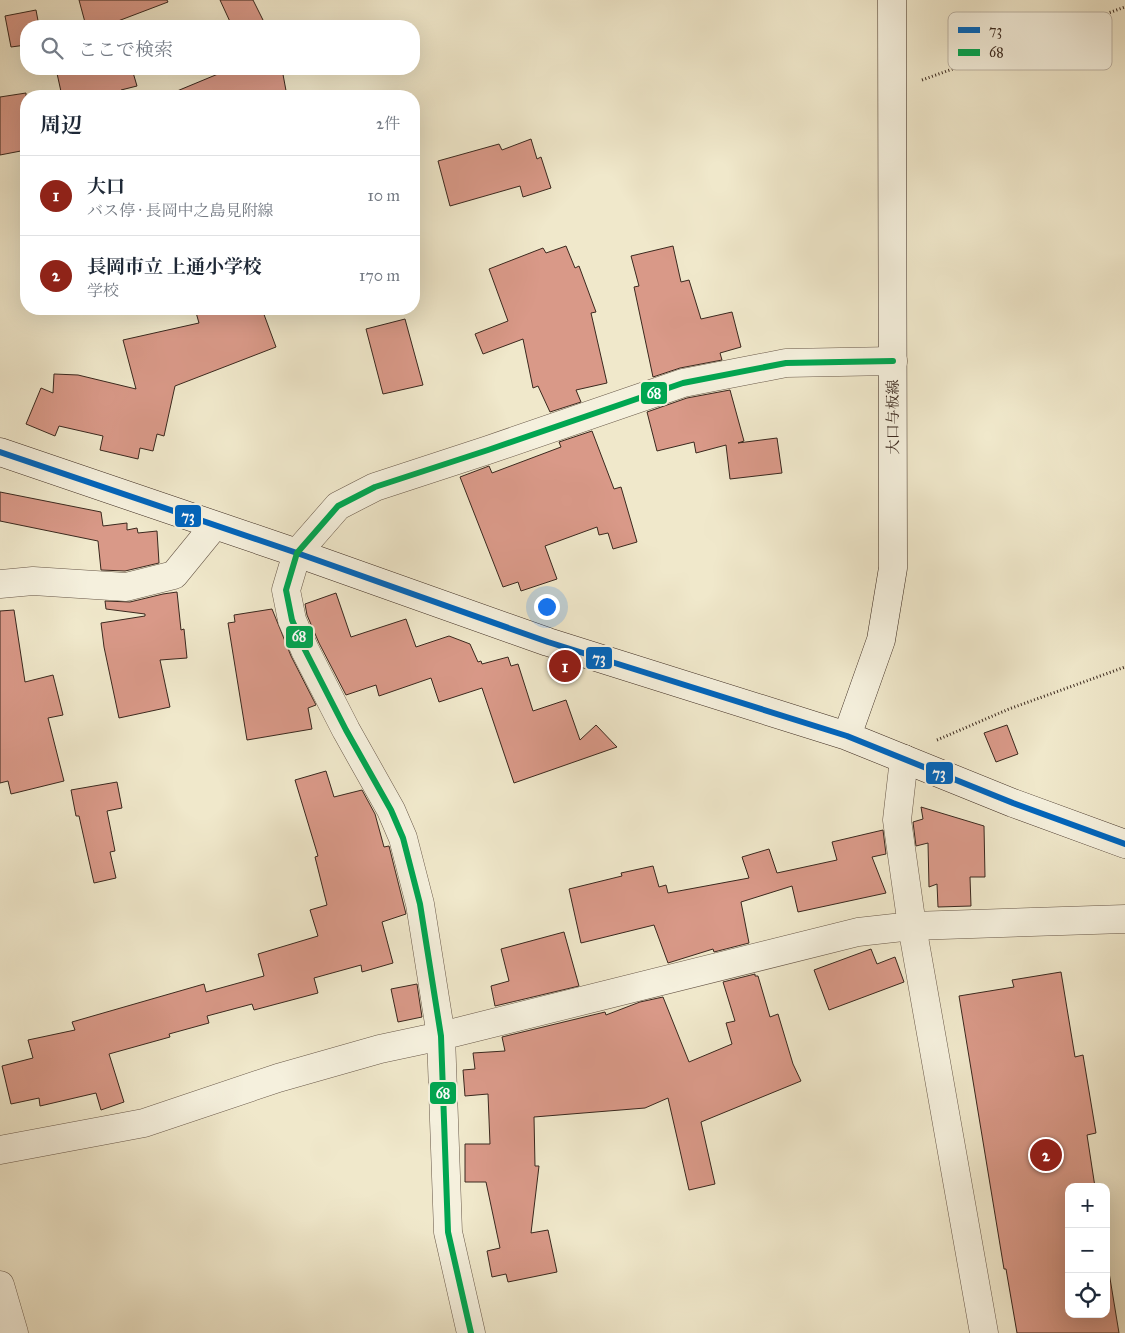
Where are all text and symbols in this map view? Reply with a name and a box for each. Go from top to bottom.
legend [948,12,1112,70]
search box [20,20,420,75]
text: 73 [989,22,1002,39]
icon: search [38,34,66,62]
text: ここで検索 [78,38,173,61]
text: 68 [989,44,1004,61]
text: 周辺 [40,112,82,138]
text: 2件 [376,114,400,133]
text: 大口 [87,175,125,198]
text: 1 [53,186,59,205]
text: 10 m [368,186,400,205]
text: バス停 · 長岡中之島見附線 [87,201,273,220]
text: 長岡市立 上通小学校 [87,255,262,278]
text: 2 [52,266,60,285]
text: 170 m [359,266,400,285]
text: 学校 [87,281,119,300]
street label: 大口与板線 [884,379,902,455]
line badge: 68 [640,381,668,405]
text: 68 [647,385,661,402]
line badge: 73 [174,504,202,528]
text: 73 [181,508,195,526]
your location [534,594,560,620]
line badge: 68 [285,625,314,649]
text: 68 [292,628,306,645]
line badge: 73 [585,646,613,670]
pin: 1 [549,647,581,685]
text: 73 [592,650,606,668]
line badge: 73 [925,761,954,785]
text: 73 [932,765,946,783]
line badge: 68 [429,1081,457,1105]
text: 68 [436,1085,450,1102]
pin: 2 [1030,1136,1062,1174]
map controls [1065,1183,1110,1318]
button: + [1065,1183,1110,1228]
button: − [1065,1228,1110,1273]
button: locate [1065,1273,1110,1318]

